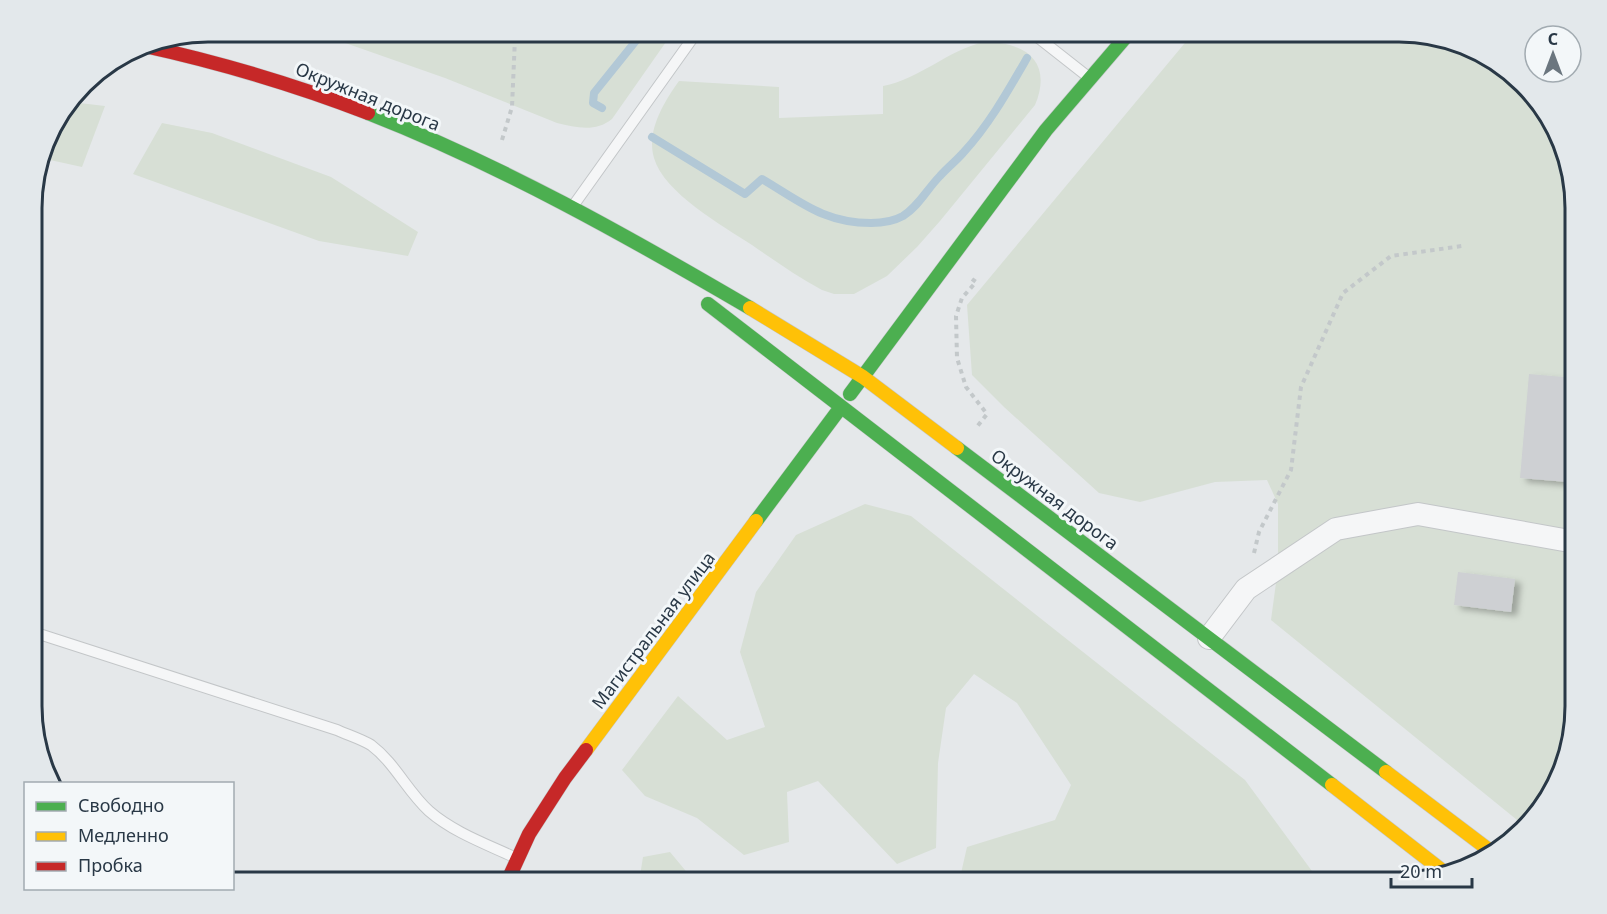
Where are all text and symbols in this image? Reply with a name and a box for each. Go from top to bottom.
north arrow [1523,24,1583,84]
text: С [1548,28,1558,50]
street label: Окружная дорога [292,56,444,136]
street label: Окружная дорога [986,443,1124,555]
street label: Магистральная улица [586,546,720,714]
legend [24,782,234,890]
text: Свободно [78,793,164,817]
text: Медленно [78,823,169,847]
scale bar [1391,851,1472,889]
text: Пробка [78,853,143,877]
text: 20 m [1400,859,1442,883]

